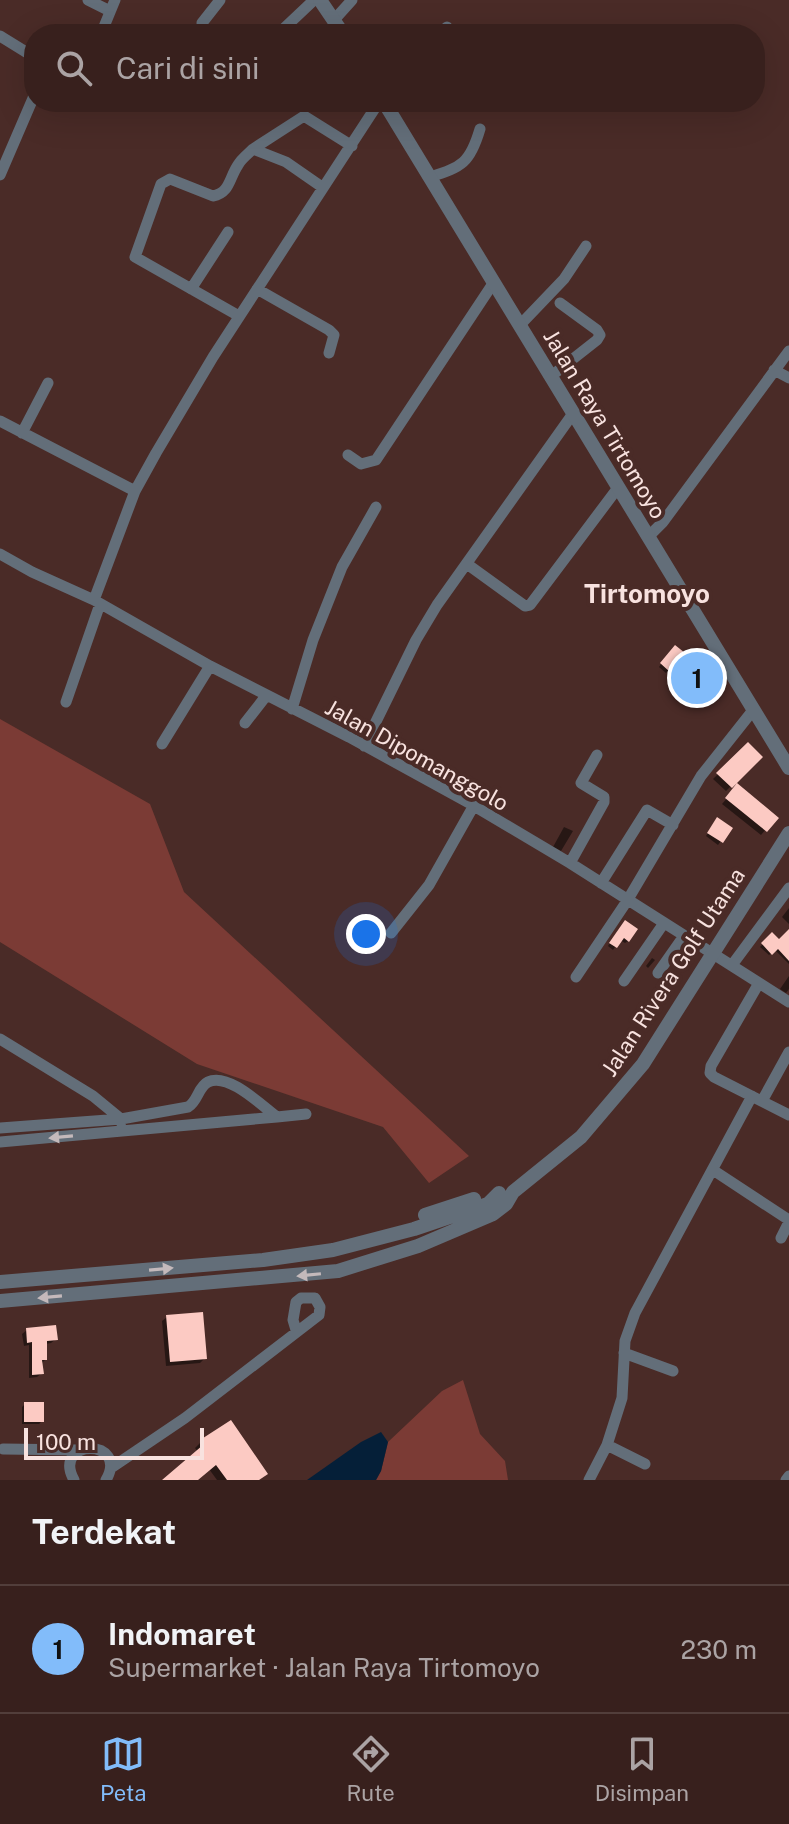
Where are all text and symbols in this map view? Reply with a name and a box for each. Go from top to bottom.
search box [24,24,765,112]
icon: search [52,46,96,90]
text: Cari di sini [116,50,259,86]
street label: Jalan Raya Tirtomoyo [538,325,672,523]
district label: Tirtomoyo [584,578,710,609]
pin: 1 [671,648,723,708]
street label: Jalan Dipomanggolo [321,694,513,816]
street label: Jalan Rivera Golf Utama [596,863,750,1081]
your location [346,914,386,954]
one-way arrow [48,1131,73,1144]
one-way arrow [149,1262,174,1275]
one-way arrow [296,1268,321,1281]
one-way arrow [37,1291,62,1304]
scale bar [24,1424,204,1460]
text: 100 m [36,1429,96,1455]
text: Terdekat [32,1512,176,1552]
text: Indomaret [108,1616,256,1652]
text: 1 [52,1634,64,1665]
text: 230 m [681,1634,757,1665]
text: Supermarket · Jalan Raya Tirtomoyo [108,1652,540,1683]
tab: Peta [100,1732,146,1806]
tab: Rute [346,1732,395,1806]
tab: Disimpan [595,1732,689,1806]

